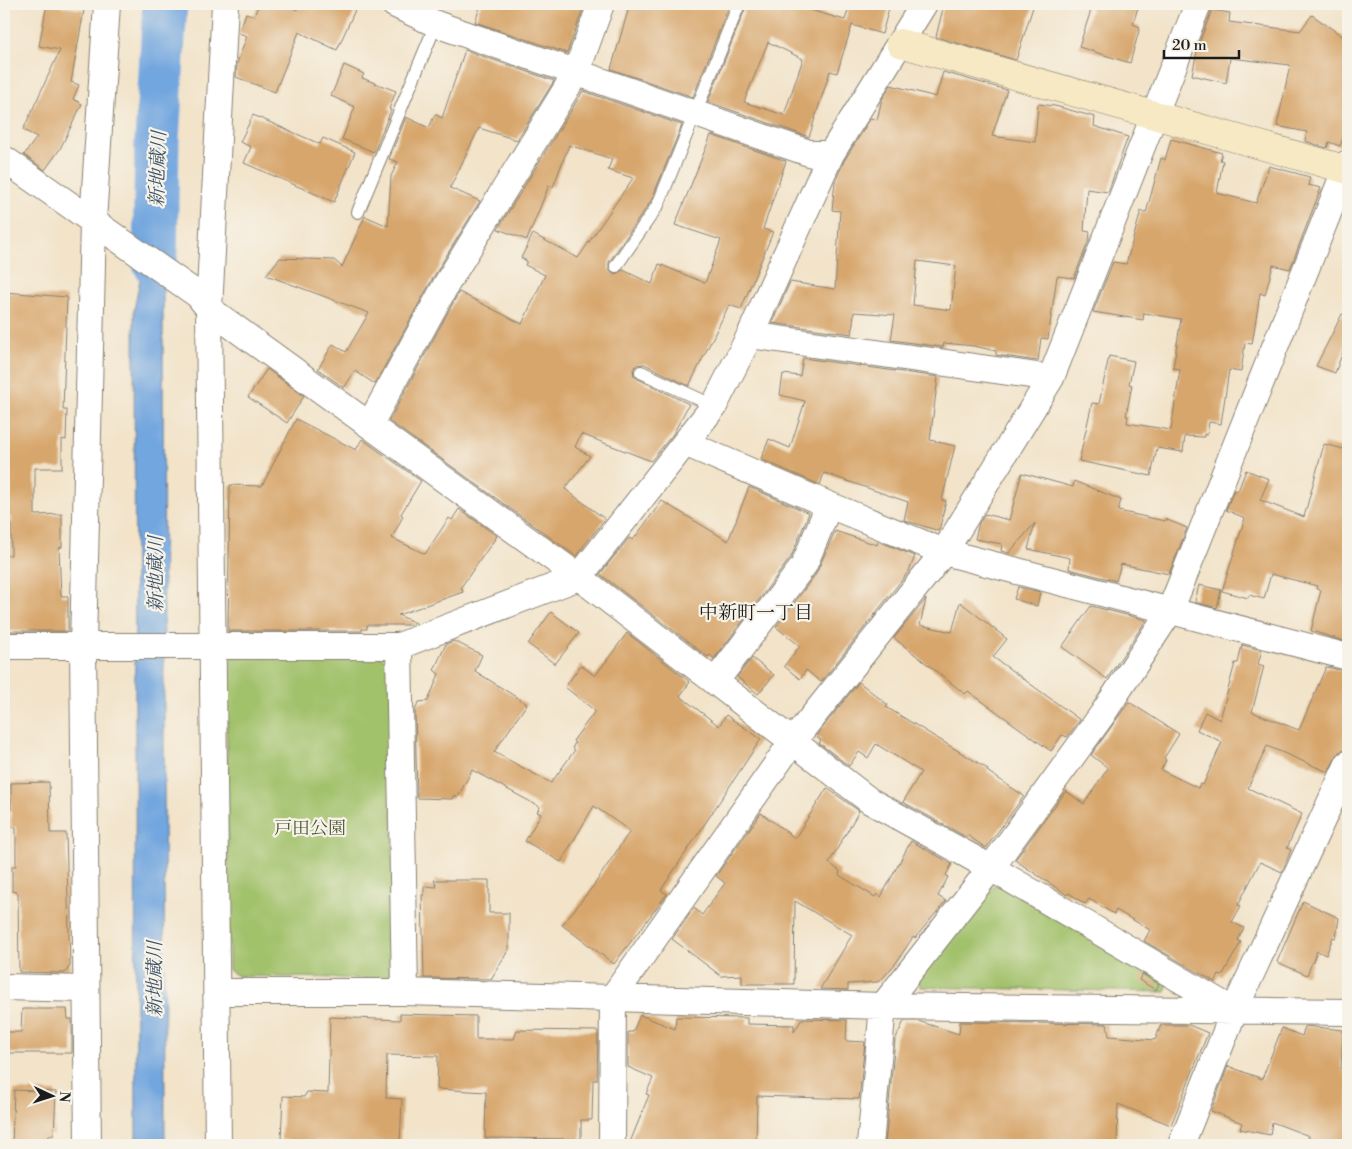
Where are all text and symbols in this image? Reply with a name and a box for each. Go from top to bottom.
scale bar [1164,28,1240,60]
text: 20 m [1172,36,1207,55]
water label: 新地蔵川 [145,129,171,207]
water label: 新地蔵川 [144,534,168,612]
district label: 中新町一丁目 [699,601,813,625]
park label: 戸田公園 [274,817,346,840]
water label: 新地蔵川 [143,939,167,1017]
north arrow [28,1072,78,1122]
text: N [55,1091,73,1103]

